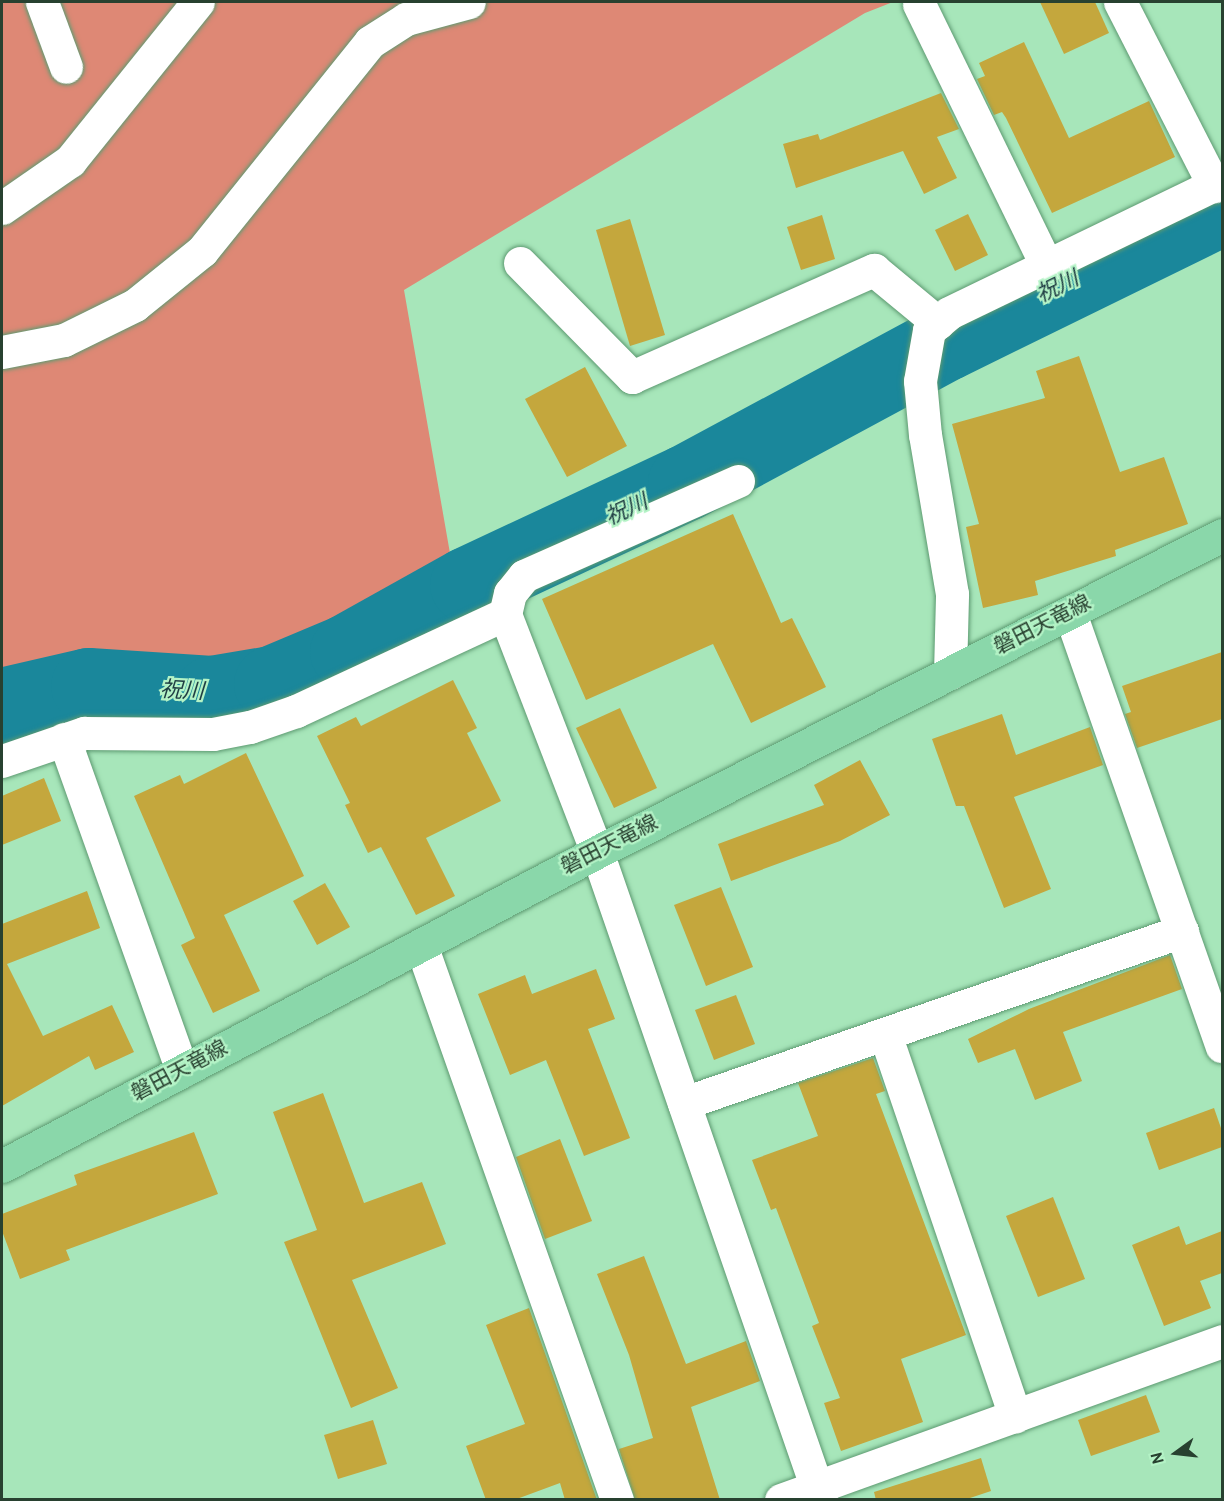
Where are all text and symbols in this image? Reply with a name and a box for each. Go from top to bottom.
water label: 祝川 [1032,266,1084,310]
water label: 祝川 [601,490,653,532]
street label: 磐田天竜線 [991,591,1095,661]
water label: 祝川 [159,678,205,706]
street label: 磐田天竜線 [558,811,662,881]
street label: 磐田天竜線 [128,1036,232,1108]
north arrow [1146,1423,1206,1483]
text: N [1147,1450,1170,1466]

